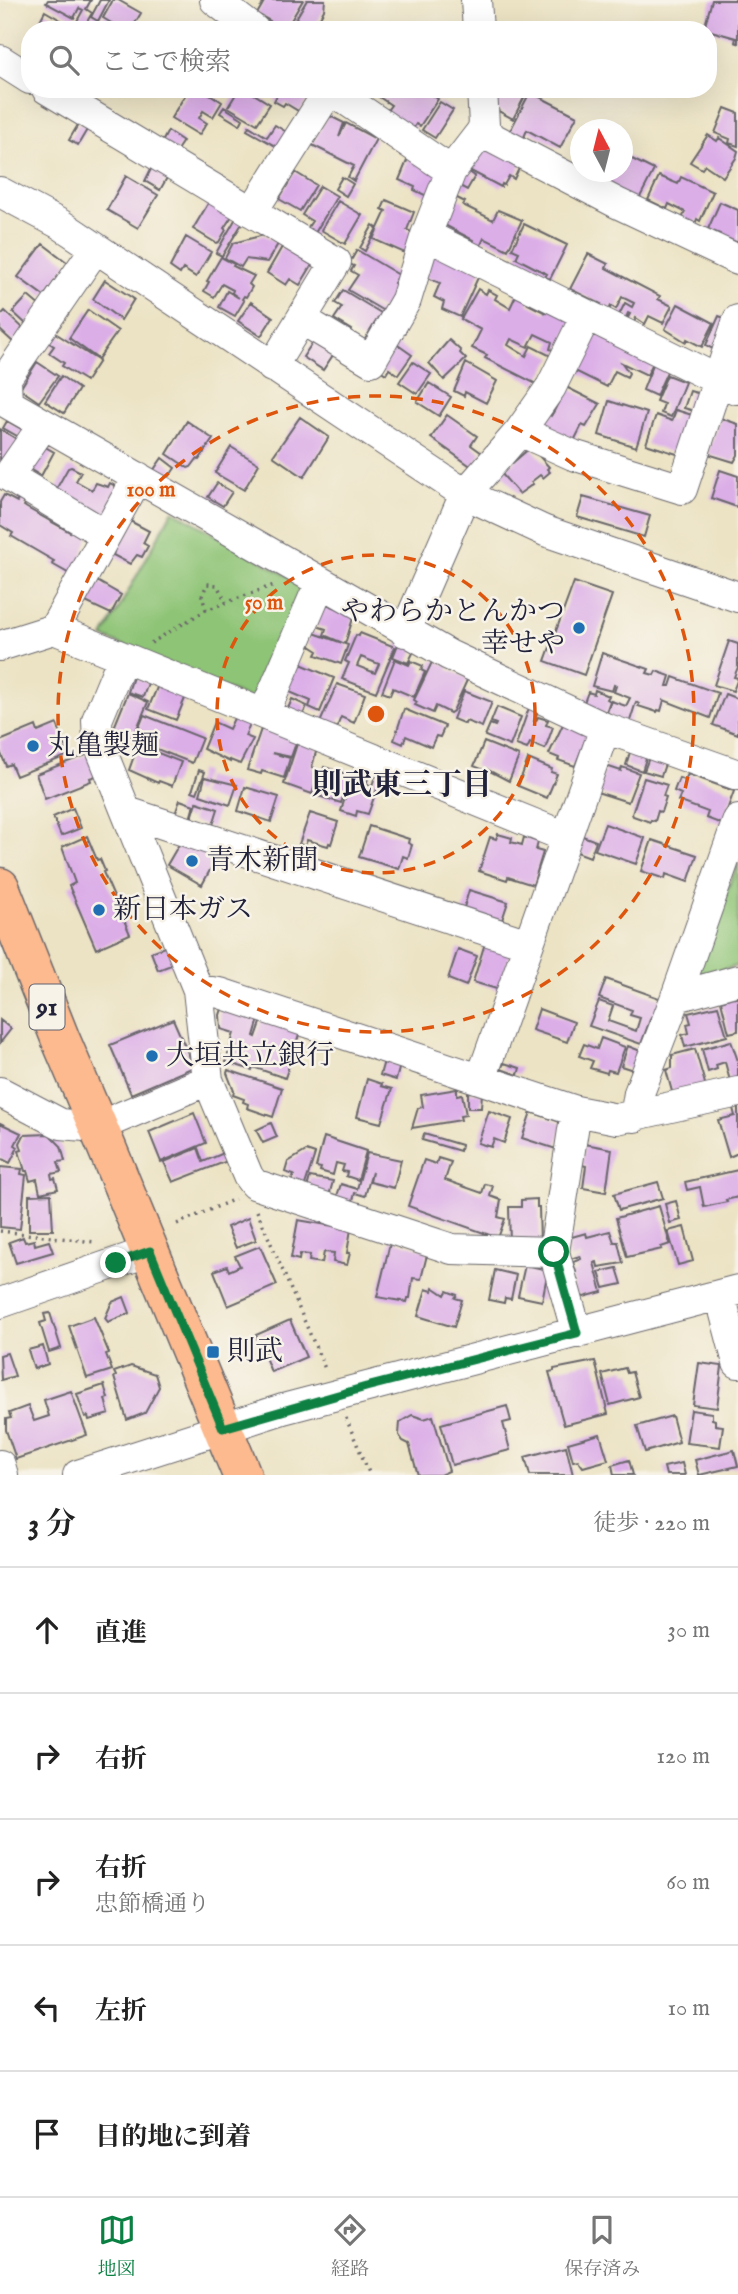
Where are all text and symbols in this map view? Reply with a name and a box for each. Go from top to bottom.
search box [21,21,717,98]
icon: search [45,41,83,79]
text: ここで検索 [101,46,231,79]
north arrow [570,119,633,182]
text: 100 m [126,477,176,504]
text: 50 m [245,590,284,617]
place label: やわらかとんかつ 幸せや [341,595,565,662]
marker: やわらかとんかつ 幸せや [571,620,587,636]
centre of rings [364,702,388,726]
place label: 丸亀製麺 [47,729,159,764]
marker: 丸亀製麺 [25,738,41,754]
district label: 則武東三丁目 [312,767,492,805]
place label: 青木新聞 [206,844,318,879]
marker: 青木新聞 [184,853,200,869]
place label: 新日本ガス [113,893,253,928]
marker: 新日本ガス [91,902,107,918]
road number: 91 [30,984,64,1030]
place label: 大垣共立銀行 [166,1039,334,1074]
marker: 大垣共立銀行 [144,1048,160,1064]
route start [538,1236,569,1267]
route end [100,1247,131,1278]
place label: 則武 [227,1335,283,1370]
marker: 則武 [205,1344,221,1360]
text: 3 分 [28,1506,76,1544]
text: 徒歩 · 220 m [593,1509,710,1538]
icon: ahead [28,1611,66,1649]
text: 30 m [667,1616,710,1645]
text: 直進 [95,1617,147,1650]
icon: right [28,1737,66,1775]
text: 120 m [657,1742,710,1771]
text: 右折 [95,1743,147,1776]
text: 右折 [95,1852,147,1885]
icon: right [28,1863,66,1901]
text: 60 m [666,1868,710,1897]
text: 忠節橋通り [95,1890,210,1919]
icon: left [28,1989,66,2027]
text: 10 m [667,1994,710,2023]
text: 左折 [95,1995,147,2028]
icon: arrive [28,2115,66,2153]
text: 目的地に到着 [95,2121,251,2154]
tab: 地図 [98,2211,136,2282]
tab: 経路 [331,2211,369,2282]
tab: 保存済み [564,2211,640,2282]

